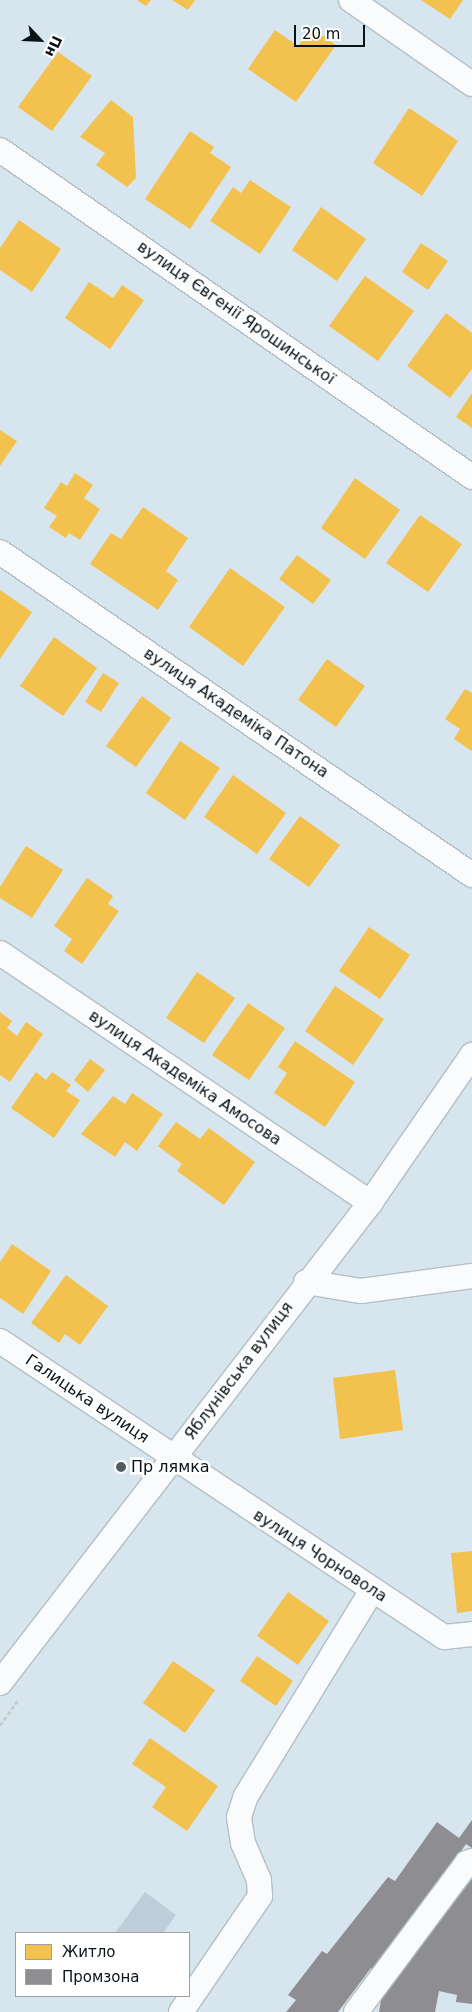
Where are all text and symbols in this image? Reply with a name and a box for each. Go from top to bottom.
north arrow [15,15,65,65]
scale bar [297,15,368,47]
text: 20 m [302,25,340,43]
text: Пн [42,33,65,59]
street label: вулиця Євгенії Ярошинської [133,237,339,389]
street label: вулиця Академіка Патона [140,644,332,782]
street label: вулиця Академіка Амосова [85,1006,285,1150]
street label: Яблунівська вулиця [181,1298,297,1444]
street label: Галицька вулиця [21,1350,153,1448]
place label: Пр лямка [131,1457,210,1477]
marker: Пр лямка [115,1461,127,1473]
street label: вулиця Чорновола [250,1506,390,1606]
legend [15,1932,190,1997]
text: Житло [62,1943,115,1961]
text: Промзона [62,1968,139,1986]

